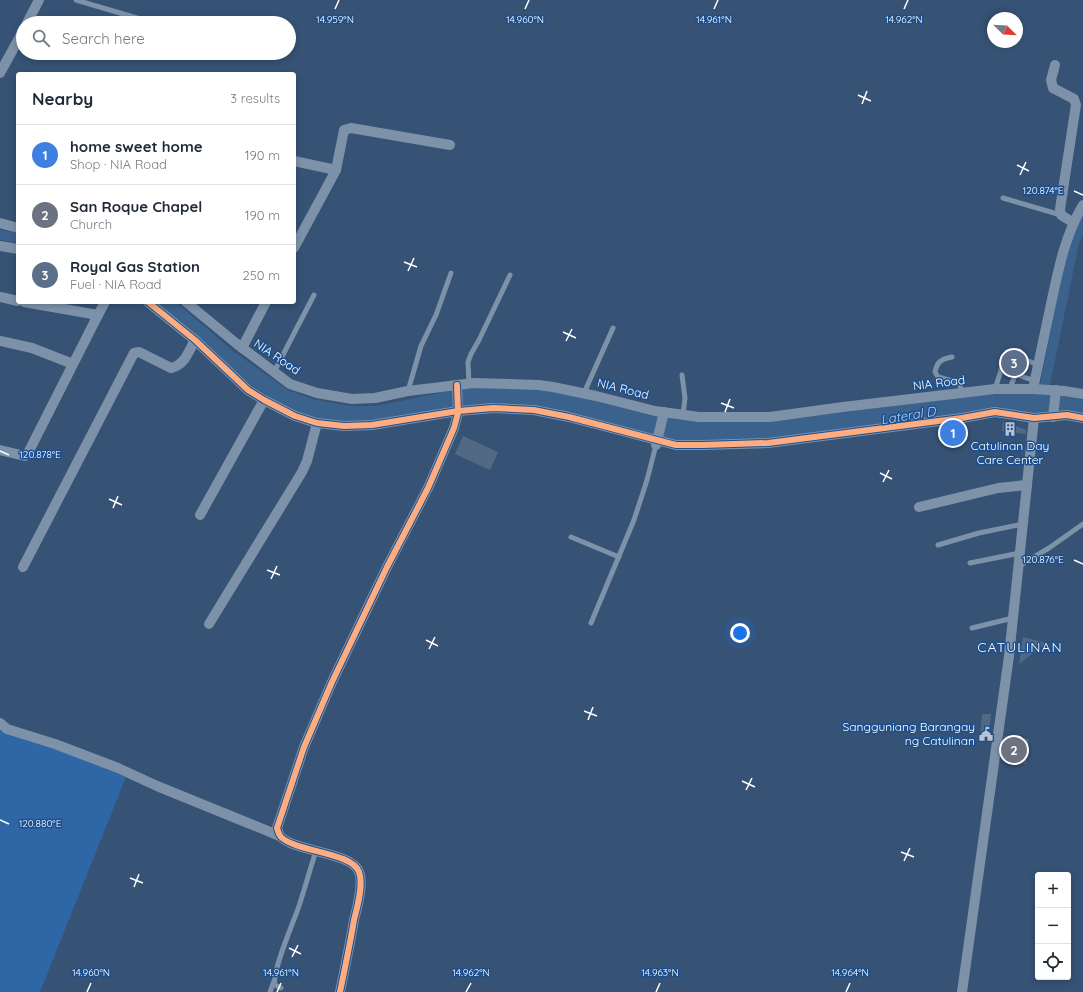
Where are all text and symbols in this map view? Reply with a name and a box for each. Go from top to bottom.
north arrow [987,12,1023,48]
text: 14.959°N [316,13,354,26]
text: 14.960°N [506,13,544,26]
text: 14.961°N [696,13,732,26]
text: 14.962°N [885,13,923,26]
search box [16,16,296,60]
icon: search [30,27,52,49]
text: Search here [62,29,145,48]
text: Nearby [32,88,93,109]
text: 3 results [230,90,280,106]
text: home sweet home [70,137,203,156]
text: 1 [42,147,48,163]
text: 190 m [245,147,280,163]
text: Shop · NIA Road [70,156,167,172]
text: 120.874°E [1022,184,1064,197]
text: San Roque Chapel [70,197,202,216]
text: 2 [41,207,49,223]
text: 190 m [245,207,280,223]
text: Church [70,216,112,232]
text: Royal Gas Station [70,257,200,276]
text: 3 [42,267,48,283]
text: 250 m [243,267,280,283]
text: Fuel · NIA Road [70,276,161,292]
street label: NIA Road [251,336,303,377]
pin: 3 [1001,348,1027,378]
street label: NIA Road [912,372,966,393]
street label: NIA Road [596,375,650,402]
water label: Lateral D [880,403,938,427]
pin: 1 [940,418,966,448]
building icon: Catulinan Day Care Center [1002,421,1018,437]
place label: Catulinan Day Care Center [971,438,1049,467]
text: 120.878°E [19,448,61,461]
text: 120.876°E [1022,553,1064,566]
your location [730,623,750,643]
district label: CATULINAN [977,638,1063,656]
place label: Sangguniang Barangay ng Catulinan [843,719,975,748]
public building icon: Sangguniang Barangay ng Catulinan [978,726,994,742]
pin: 2 [1001,735,1027,765]
text: 120.880°E [19,817,62,830]
map controls [1035,872,1071,980]
button: + [1035,872,1071,908]
button: − [1035,908,1071,944]
button: locate [1035,944,1071,980]
text: 14.960°N [72,966,110,979]
text: 14.961°N [263,966,299,979]
text: 14.962°N [452,966,490,979]
text: 14.963°N [641,966,679,979]
text: 14.964°N [831,966,869,979]

